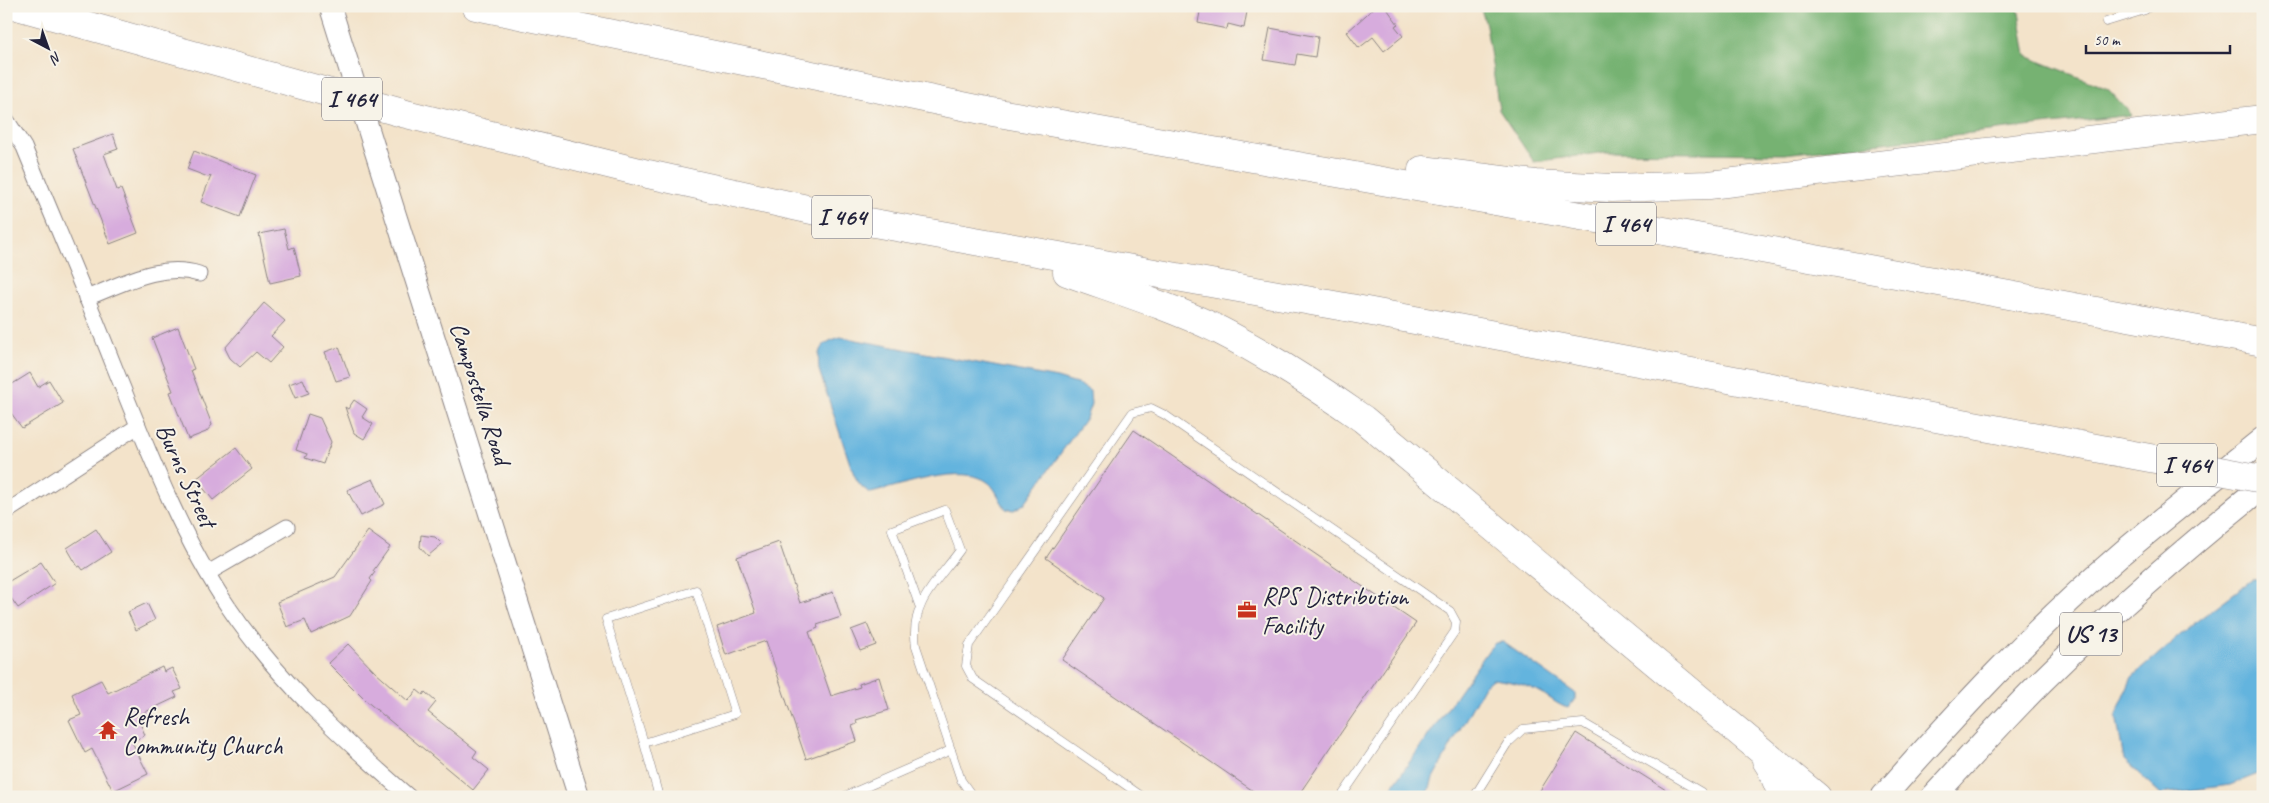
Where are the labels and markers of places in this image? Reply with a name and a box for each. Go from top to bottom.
place label: RPS Distribution Facility [1262,581,1410,642]
office icon: RPS Distribution Facility [1236,599,1258,621]
place label: Refresh Community Church [123,701,283,762]
temple icon: Refresh Community Church [97,719,119,741]

